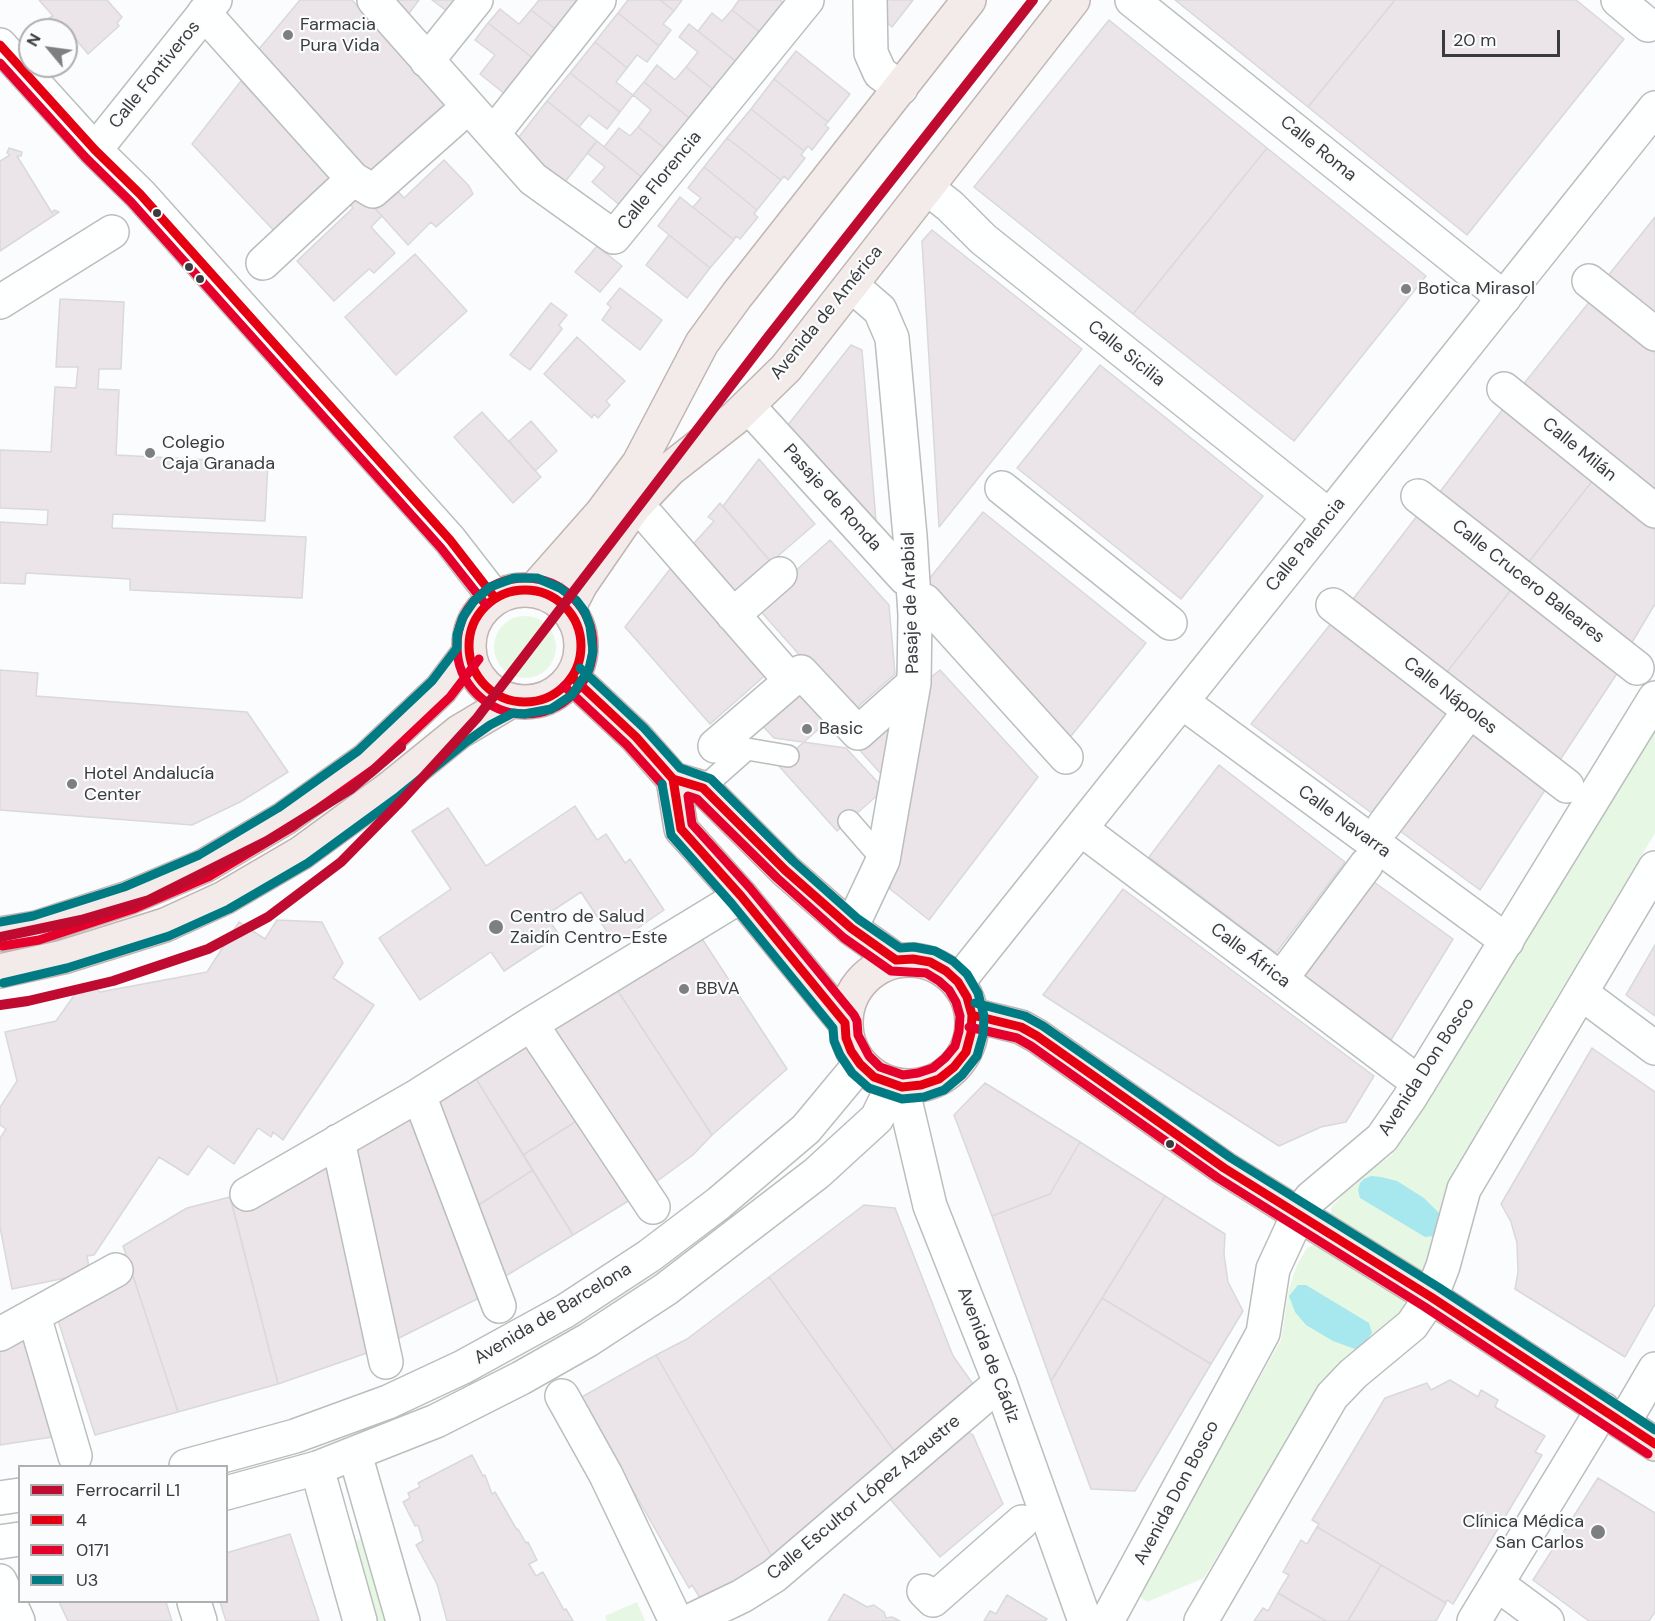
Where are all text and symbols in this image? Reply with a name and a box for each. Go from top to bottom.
place label: Farmacia Pura Vida [300,14,379,57]
street label: Calle Fontiveros [105,17,205,133]
north arrow [18,18,78,78]
scale bar [1445,18,1564,56]
marker: Farmacia Pura Vida [281,28,295,42]
text: 20 m [1453,28,1496,52]
text: N [22,30,46,50]
street label: Calle Roma [1275,112,1361,186]
street label: Calle Florencia [613,127,707,235]
unlabelled marker [151,207,163,219]
street label: Avenida de América [766,242,888,384]
unlabelled marker [183,261,195,273]
unlabelled marker [194,273,206,285]
place label: Botica Mirasol [1418,278,1535,300]
marker: Botica Mirasol [1399,282,1413,296]
street label: Calle Sicilia [1083,316,1169,392]
street label: Calle Milán [1537,413,1621,487]
place label: Colegio Caja Granada [162,432,275,474]
street label: Pasaje de Ronda [778,440,886,556]
marker: Colegio Caja Granada [143,446,157,460]
street label: Calle Palencia [1262,494,1350,596]
street label: Calle Crucero Baleares [1447,516,1609,648]
street label: Pasaje de Arabial [898,532,924,674]
street label: Calle Nápoles [1399,653,1501,739]
place label: Basic [819,718,863,740]
marker: Basic [800,722,814,736]
place label: Hotel Andalucía Center [84,763,214,806]
marker: Hotel Andalucía Center [65,777,79,791]
street label: Calle Navarra [1293,781,1395,863]
place label: Centro de Salud Zaidín Centro-Este [510,906,667,948]
marker: Centro de Salud Zaidín Centro-Este [487,918,505,936]
street label: Calle África [1206,919,1294,993]
place label: BBVA [696,978,740,1000]
marker: BBVA [677,982,691,996]
street label: Avenida Don Bosco [1374,994,1480,1140]
unlabelled marker [1164,1138,1176,1150]
street label: Avenida de Barcelona [471,1259,635,1369]
street label: Avenida de Cádiz [952,1284,1024,1426]
street label: Calle Escultor López Azaustre [763,1411,965,1585]
street label: Avenida Don Bosco [1130,1417,1224,1569]
legend [18,1465,228,1603]
text: Ferrocarril L1 [76,1478,180,1502]
text: 4 [76,1508,87,1532]
place label: Clínica Médica San Carlos [1462,1511,1584,1553]
marker: Clínica Médica San Carlos [1589,1523,1607,1541]
text: 0171 [76,1538,109,1562]
text: U3 [76,1568,98,1592]

